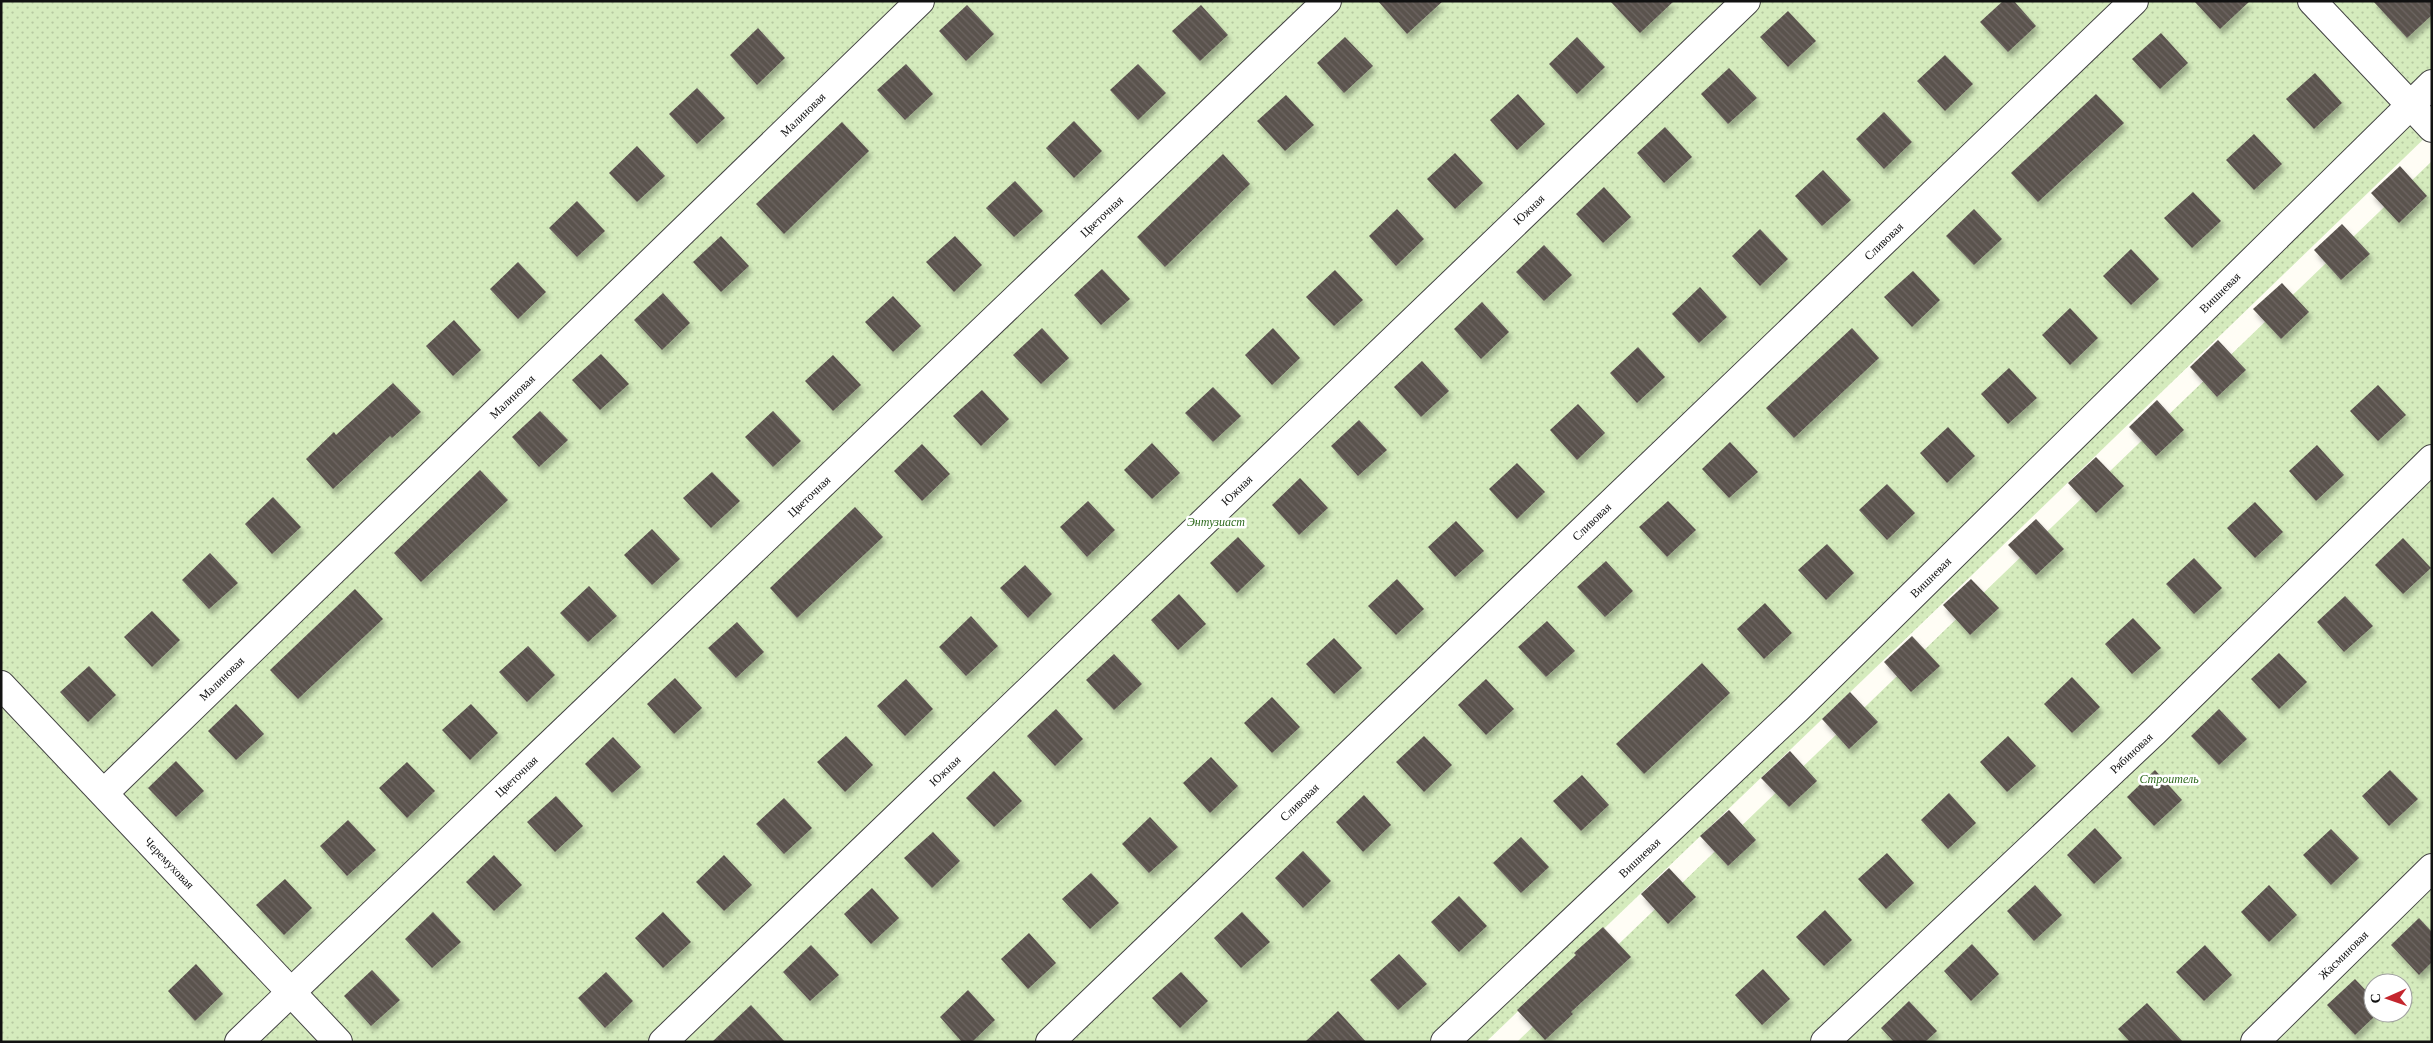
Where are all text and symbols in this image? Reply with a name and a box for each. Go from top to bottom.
street label: Малиновая [777,89,829,140]
street label: Южная [1510,190,1548,228]
street label: Цветочная [1077,192,1126,240]
street label: Сливовая [1861,218,1906,263]
street label: Вишневая [2196,269,2244,316]
street label: Малиновая [486,371,538,422]
street label: Южная [1218,471,1256,509]
street label: Цветочная [784,472,834,520]
street label: Сливовая [1569,499,1614,544]
park label: Энтузиаст [1187,514,1245,529]
street label: Вишневая [1907,553,1954,601]
street label: Малиновая [196,653,247,704]
street label: Рябиновая [2107,729,2156,777]
street label: Цветочная [492,752,541,800]
street label: Южная [926,752,964,789]
park label: Строитель [2139,771,2199,786]
street label: Сливовая [1277,779,1322,824]
street label: Черемуховая [141,834,198,892]
street label: Вишневая [1615,834,1664,881]
street label: Жасминовая [2315,927,2371,982]
north arrow [2363,973,2413,1023]
text: С [2366,993,2384,1004]

